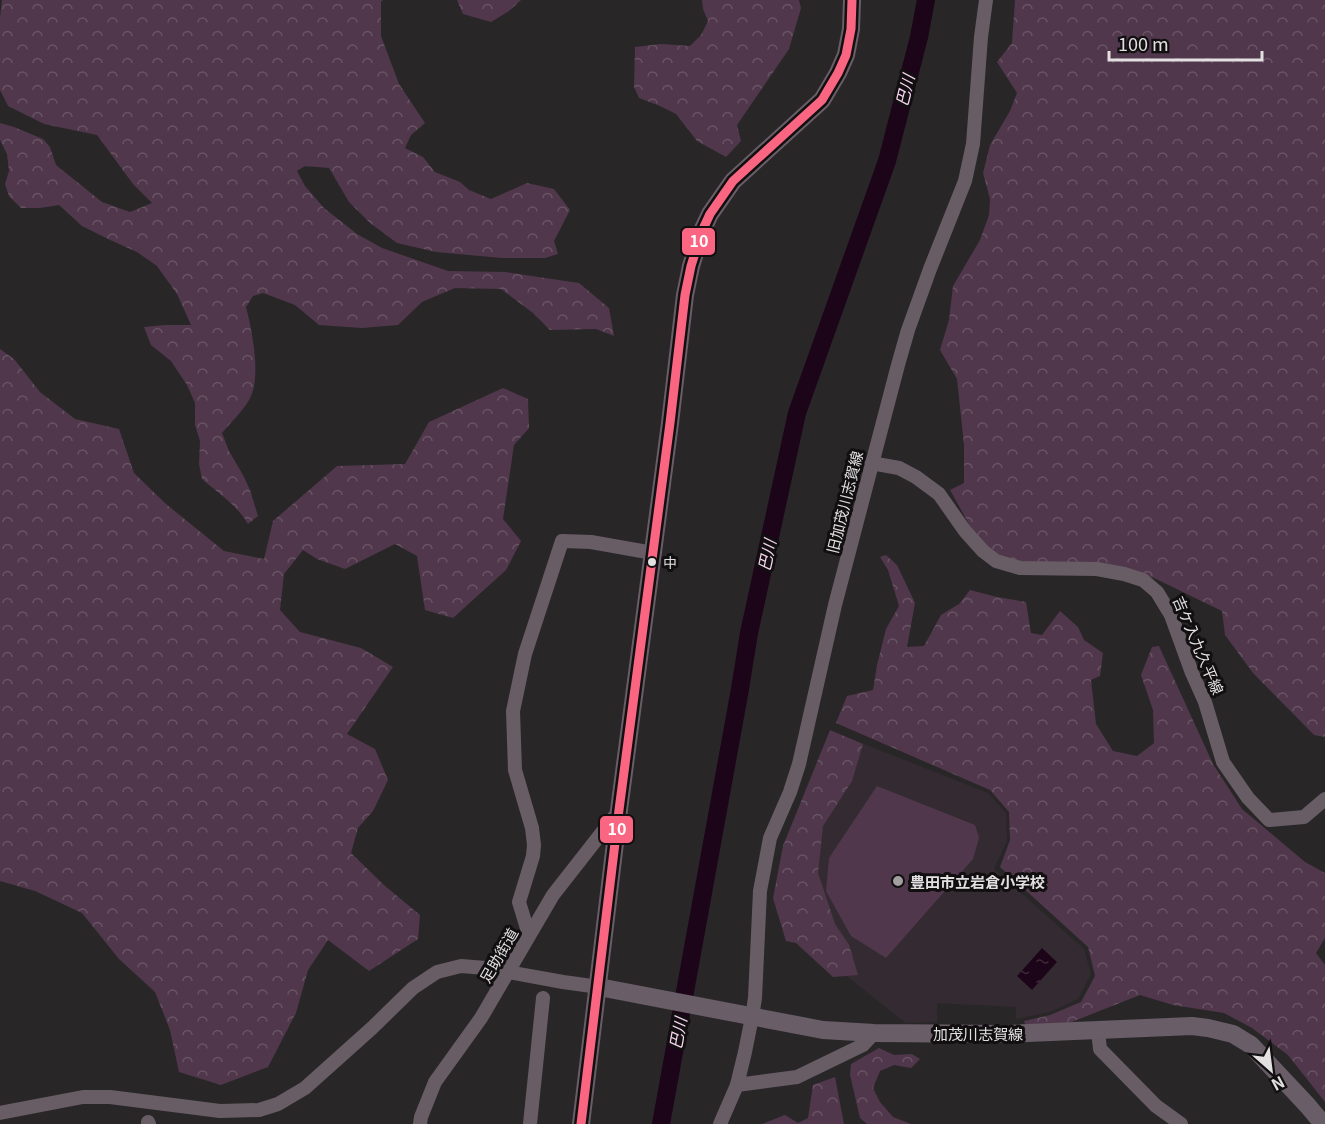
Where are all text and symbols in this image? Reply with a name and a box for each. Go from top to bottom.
scale bar [1109,24,1262,62]
text: 100 m [1118,30,1169,56]
water label: 巴川 [888,70,920,108]
line badge: 10 [681,227,716,256]
text: 10 [690,228,708,252]
street label: 旧加茂川志賀線 [821,449,867,555]
water label: 巴川 [751,535,781,573]
place label: 中 [663,552,677,572]
marker: 中 [646,556,658,568]
street label: 吉ケ入九久平線 [1169,593,1229,697]
line badge: 10 [599,815,634,844]
text: 10 [608,816,626,840]
place label: 豊田市立岩倉小学校 [910,871,1045,892]
marker: 豊田市立岩倉小学校 [891,874,905,888]
street label: 足助街道 [474,924,522,986]
water label: 巴川 [662,1013,692,1051]
street label: 加茂川志賀線 [933,1023,1023,1044]
north arrow [1241,1040,1301,1100]
text: N [1268,1071,1289,1098]

